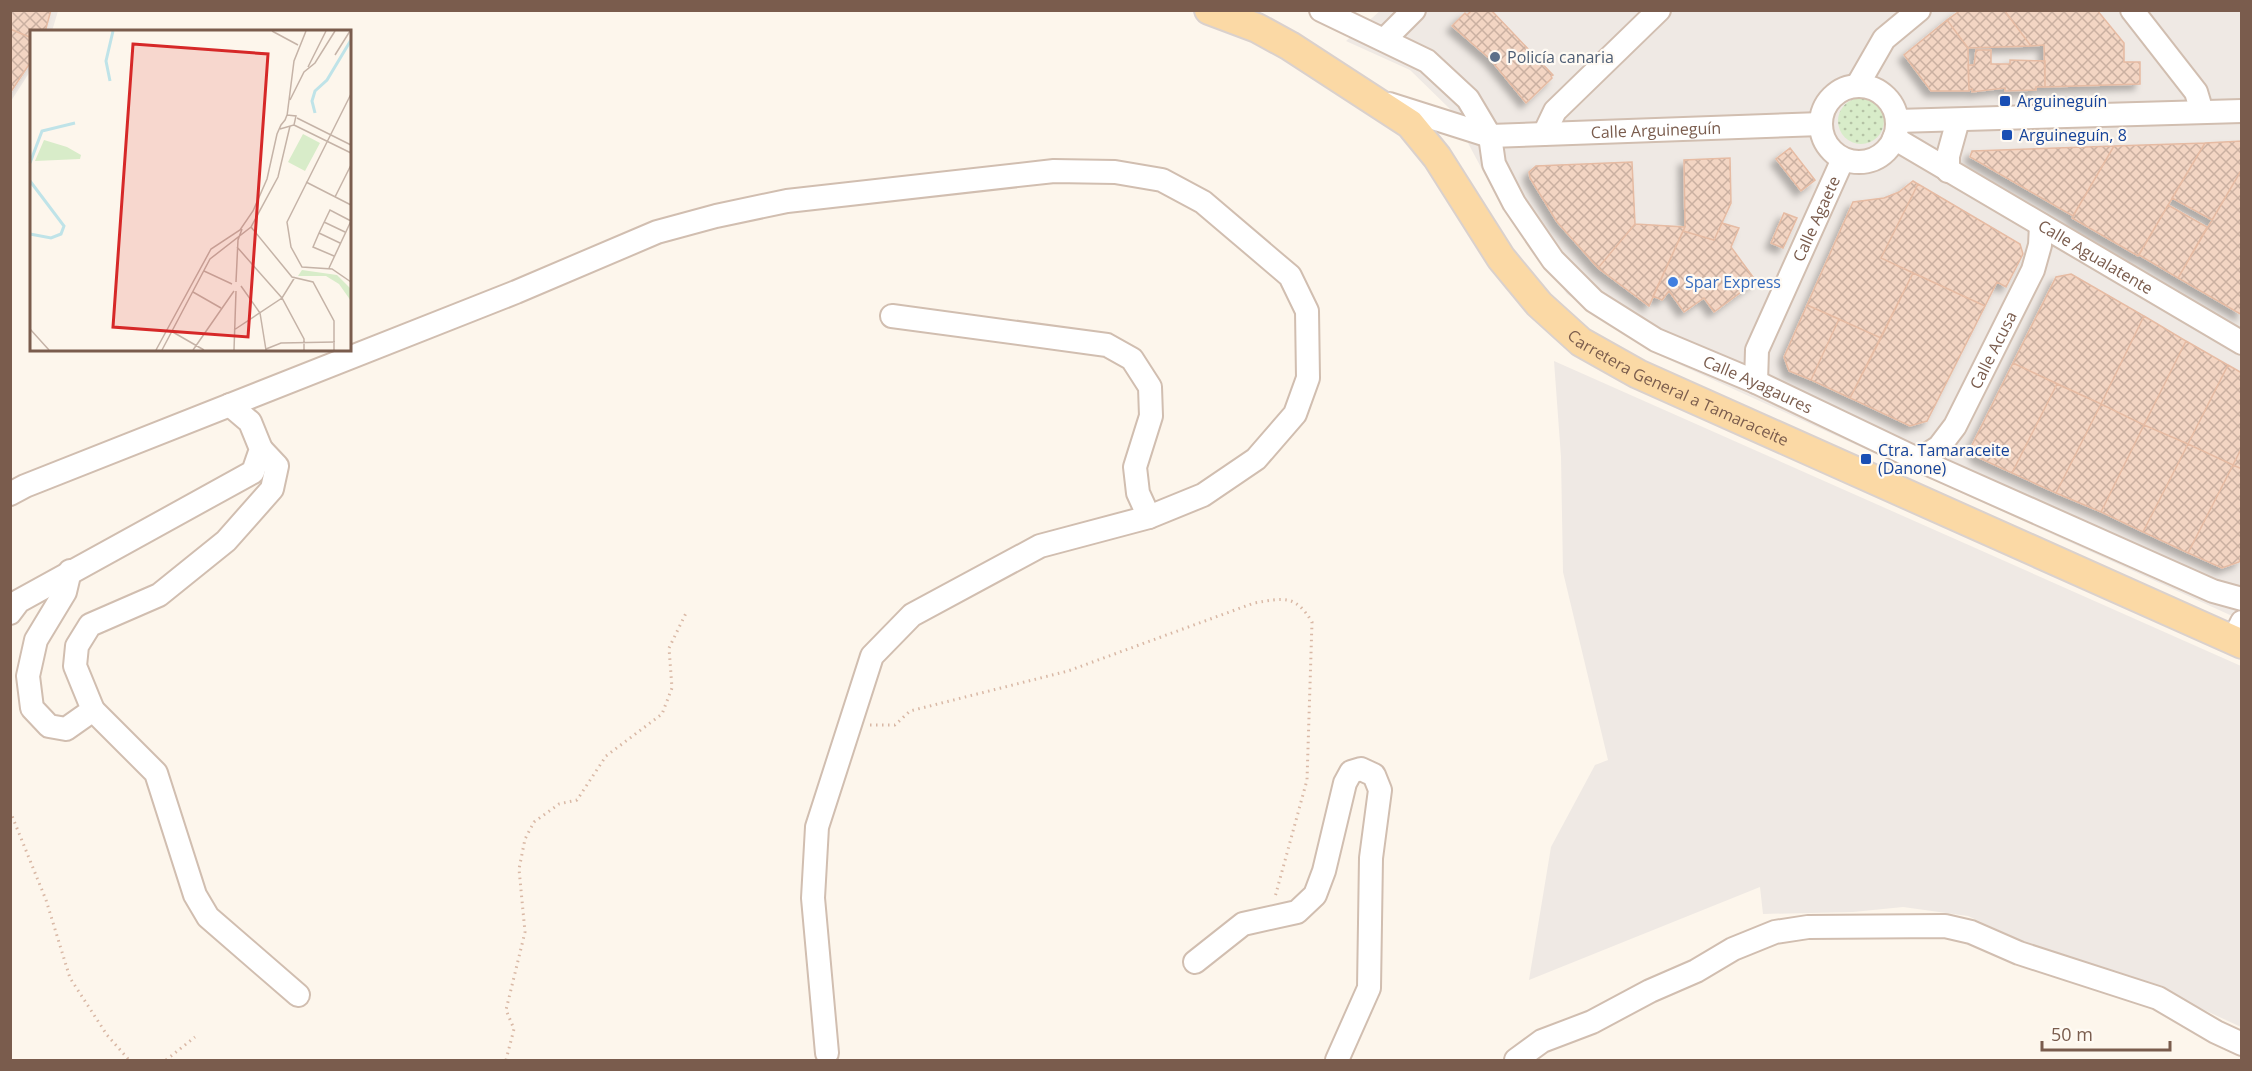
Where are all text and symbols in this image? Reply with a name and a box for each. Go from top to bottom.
inset map [30,30,351,351]
place label: Policía canaria [1507,46,1614,68]
marker: Policía canaria [1488,50,1502,64]
place label: Arguineguín [2017,90,2107,112]
marker: Arguineguín [1998,94,2012,108]
street label: Calle Arguineguín [1590,117,1722,143]
place label: Arguineguín, 8 [2019,124,2127,146]
marker: Arguineguín, 8 [2000,128,2014,142]
street label: Calle Agaete [1787,172,1845,265]
street label: Calle Agualatente [2034,214,2157,299]
place label: Spar Express [1685,271,1781,293]
marker: Spar Express [1666,275,1680,289]
street label: Calle Acusa [1964,308,2022,393]
street label: Carretera General a Tamaraceite [1563,324,1792,451]
street label: Calle Ayagaures [1700,350,1816,418]
place label: Ctra. Tamaraceite (Danone) [1878,439,2010,479]
marker: Ctra. Tamaraceite (Danone) [1859,452,1873,466]
scale bar [2042,1014,2170,1052]
text: 50 m [2051,1022,2093,1046]

